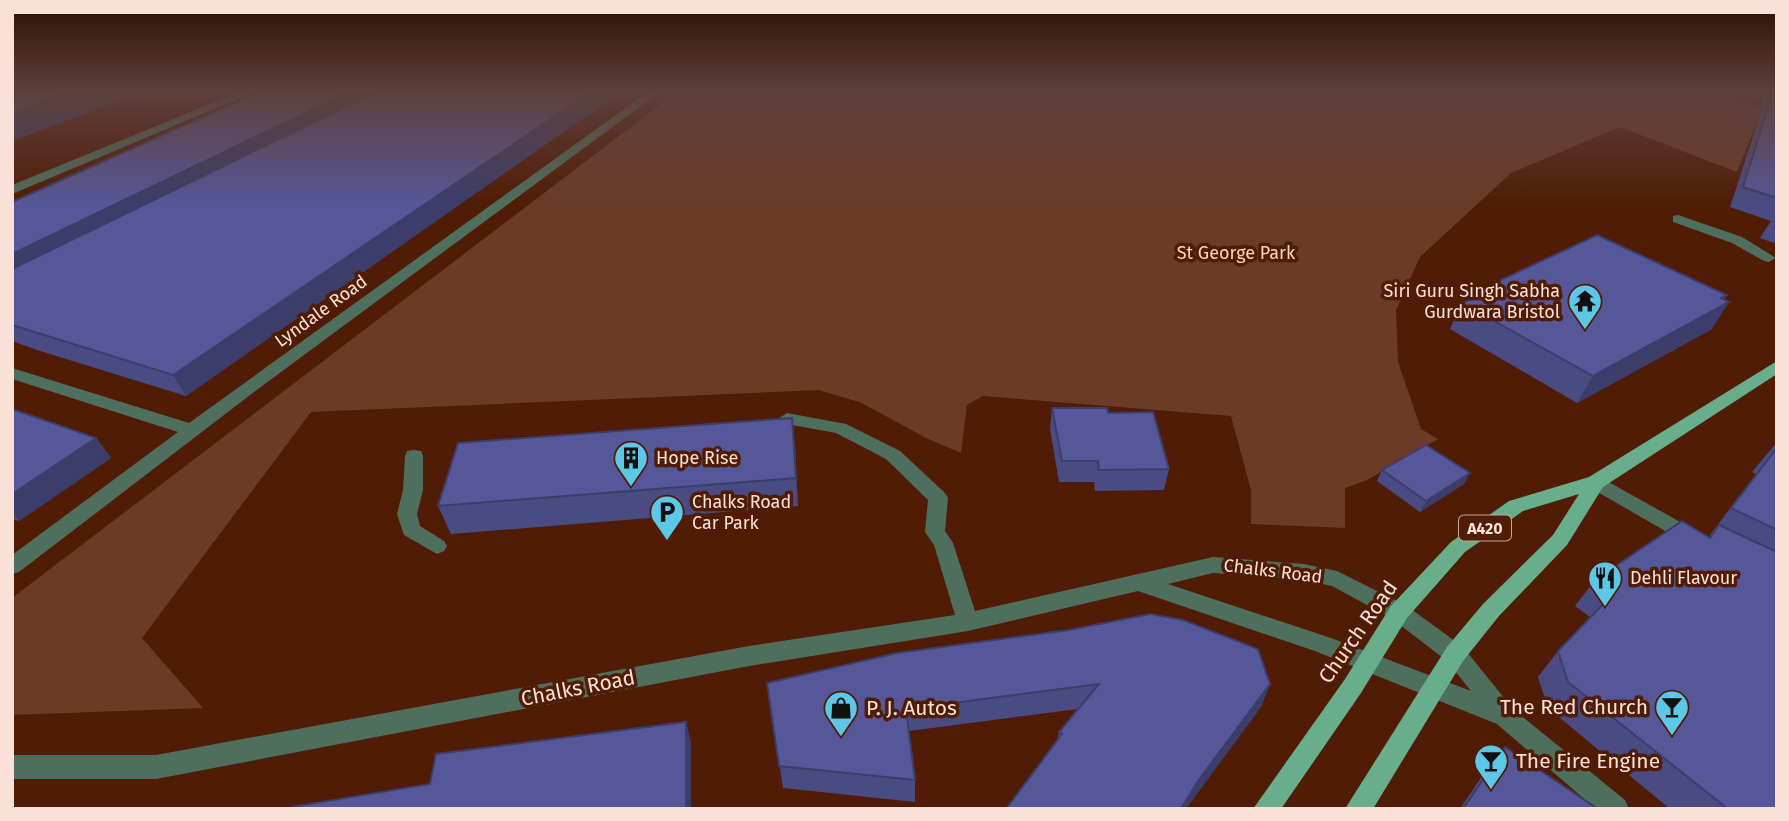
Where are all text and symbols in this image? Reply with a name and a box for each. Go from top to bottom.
park label: St George Park [1177,242,1296,264]
street label: Lyndale Road [271,270,371,352]
place label: Siri Guru Singh Sabha Gurdwara Bristol [1384,280,1560,323]
temple icon: Siri Guru Singh Sabha Gurdwara Bristol [1566,282,1604,331]
building icon: Hope Rise [612,439,650,488]
place label: Hope Rise [656,447,738,469]
place label: Chalks Road Car Park [692,491,791,534]
parking icon: Chalks Road Car Park [648,493,686,542]
road number: A420 [1459,516,1511,540]
street label: Chalks Road [1222,554,1324,588]
restaurant icon: Dehli Flavour [1586,559,1624,608]
place label: Dehli Flavour [1630,567,1737,589]
street label: Church Road [1313,575,1403,689]
street label: Chalks Road [519,664,637,712]
bar icon: The Red Church [1653,688,1691,737]
shop icon: P. J. Autos [822,689,860,738]
place label: The Red Church [1500,694,1648,720]
place label: P. J. Autos [866,695,957,721]
bar icon: The Fire Engine [1472,742,1510,791]
place label: The Fire Engine [1516,748,1660,774]

